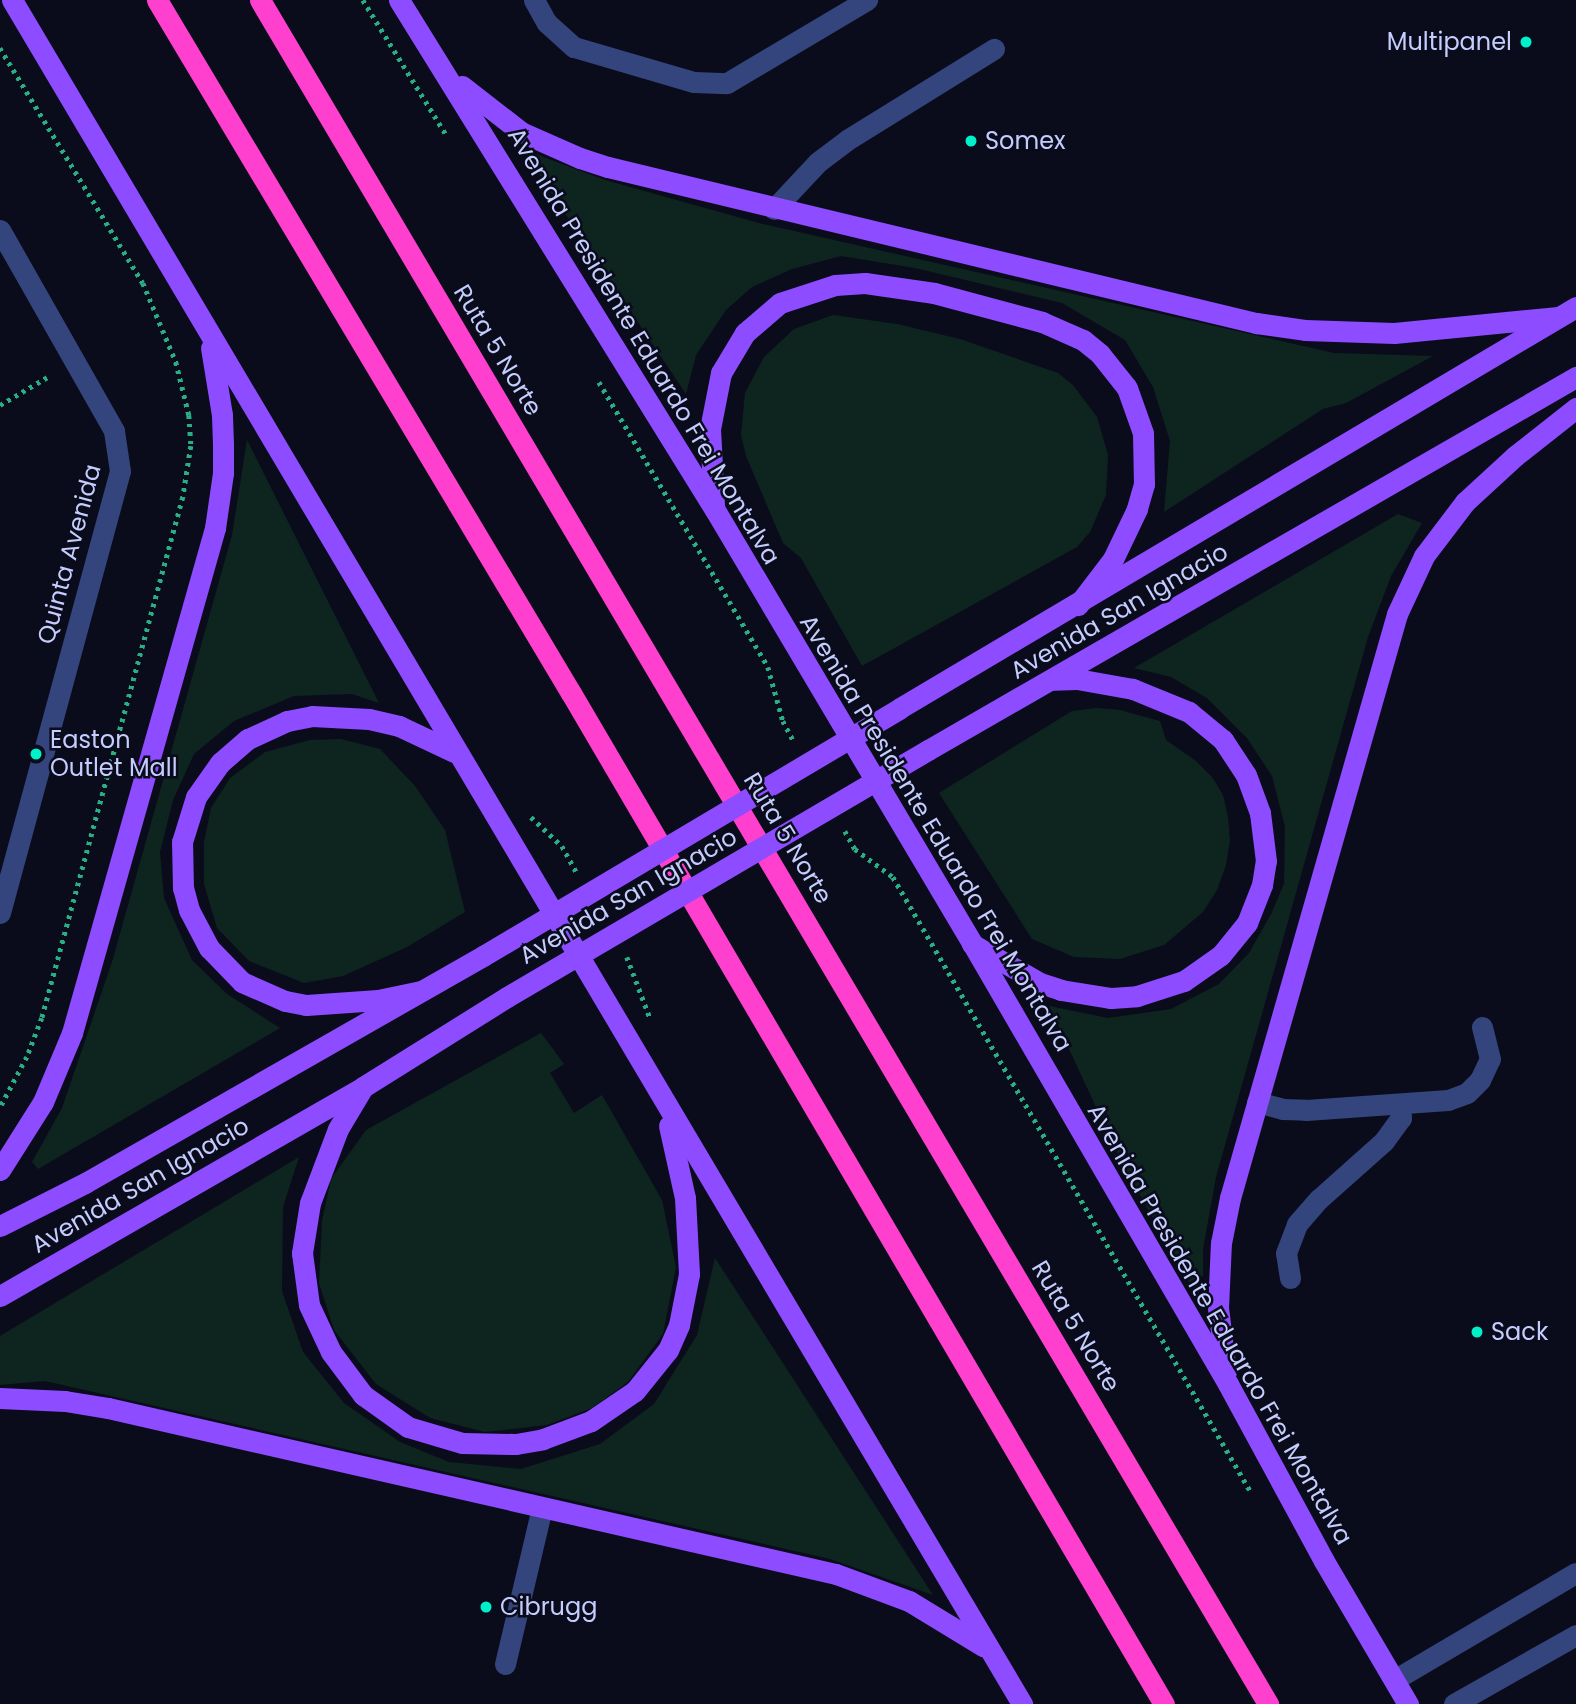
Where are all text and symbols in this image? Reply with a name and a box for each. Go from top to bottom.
place label: Multipanel [1387,28,1512,56]
marker: Multipanel [1518,34,1534,50]
street label: Avenida Presidente Eduardo Frei Montalva [502,122,786,570]
place label: Somex [985,127,1066,155]
marker: Somex [963,133,979,149]
street label: Ruta 5 Norte [448,279,548,421]
street label: Quinta Avenida [31,461,107,647]
street label: Avenida San Ignacio [1005,537,1233,685]
street label: Avenida Presidente Eduardo Frei Montalva [794,609,1078,1057]
place label: Easton Outlet Mall [50,726,178,782]
marker: Easton Outlet Mall [28,746,44,762]
street label: Ruta 5 Norte [738,767,838,909]
street label: Avenida San Ignacio [514,822,742,970]
street label: Avenida Presidente Eduardo Frei Montalva [1081,1098,1359,1550]
street label: Avenida San Ignacio [26,1111,254,1259]
street label: Ruta 5 Norte [1026,1255,1126,1397]
place label: Sack [1491,1318,1548,1346]
marker: Sack [1469,1324,1485,1340]
place label: Cibrugg [500,1593,597,1621]
marker: Cibrugg [478,1599,494,1615]

